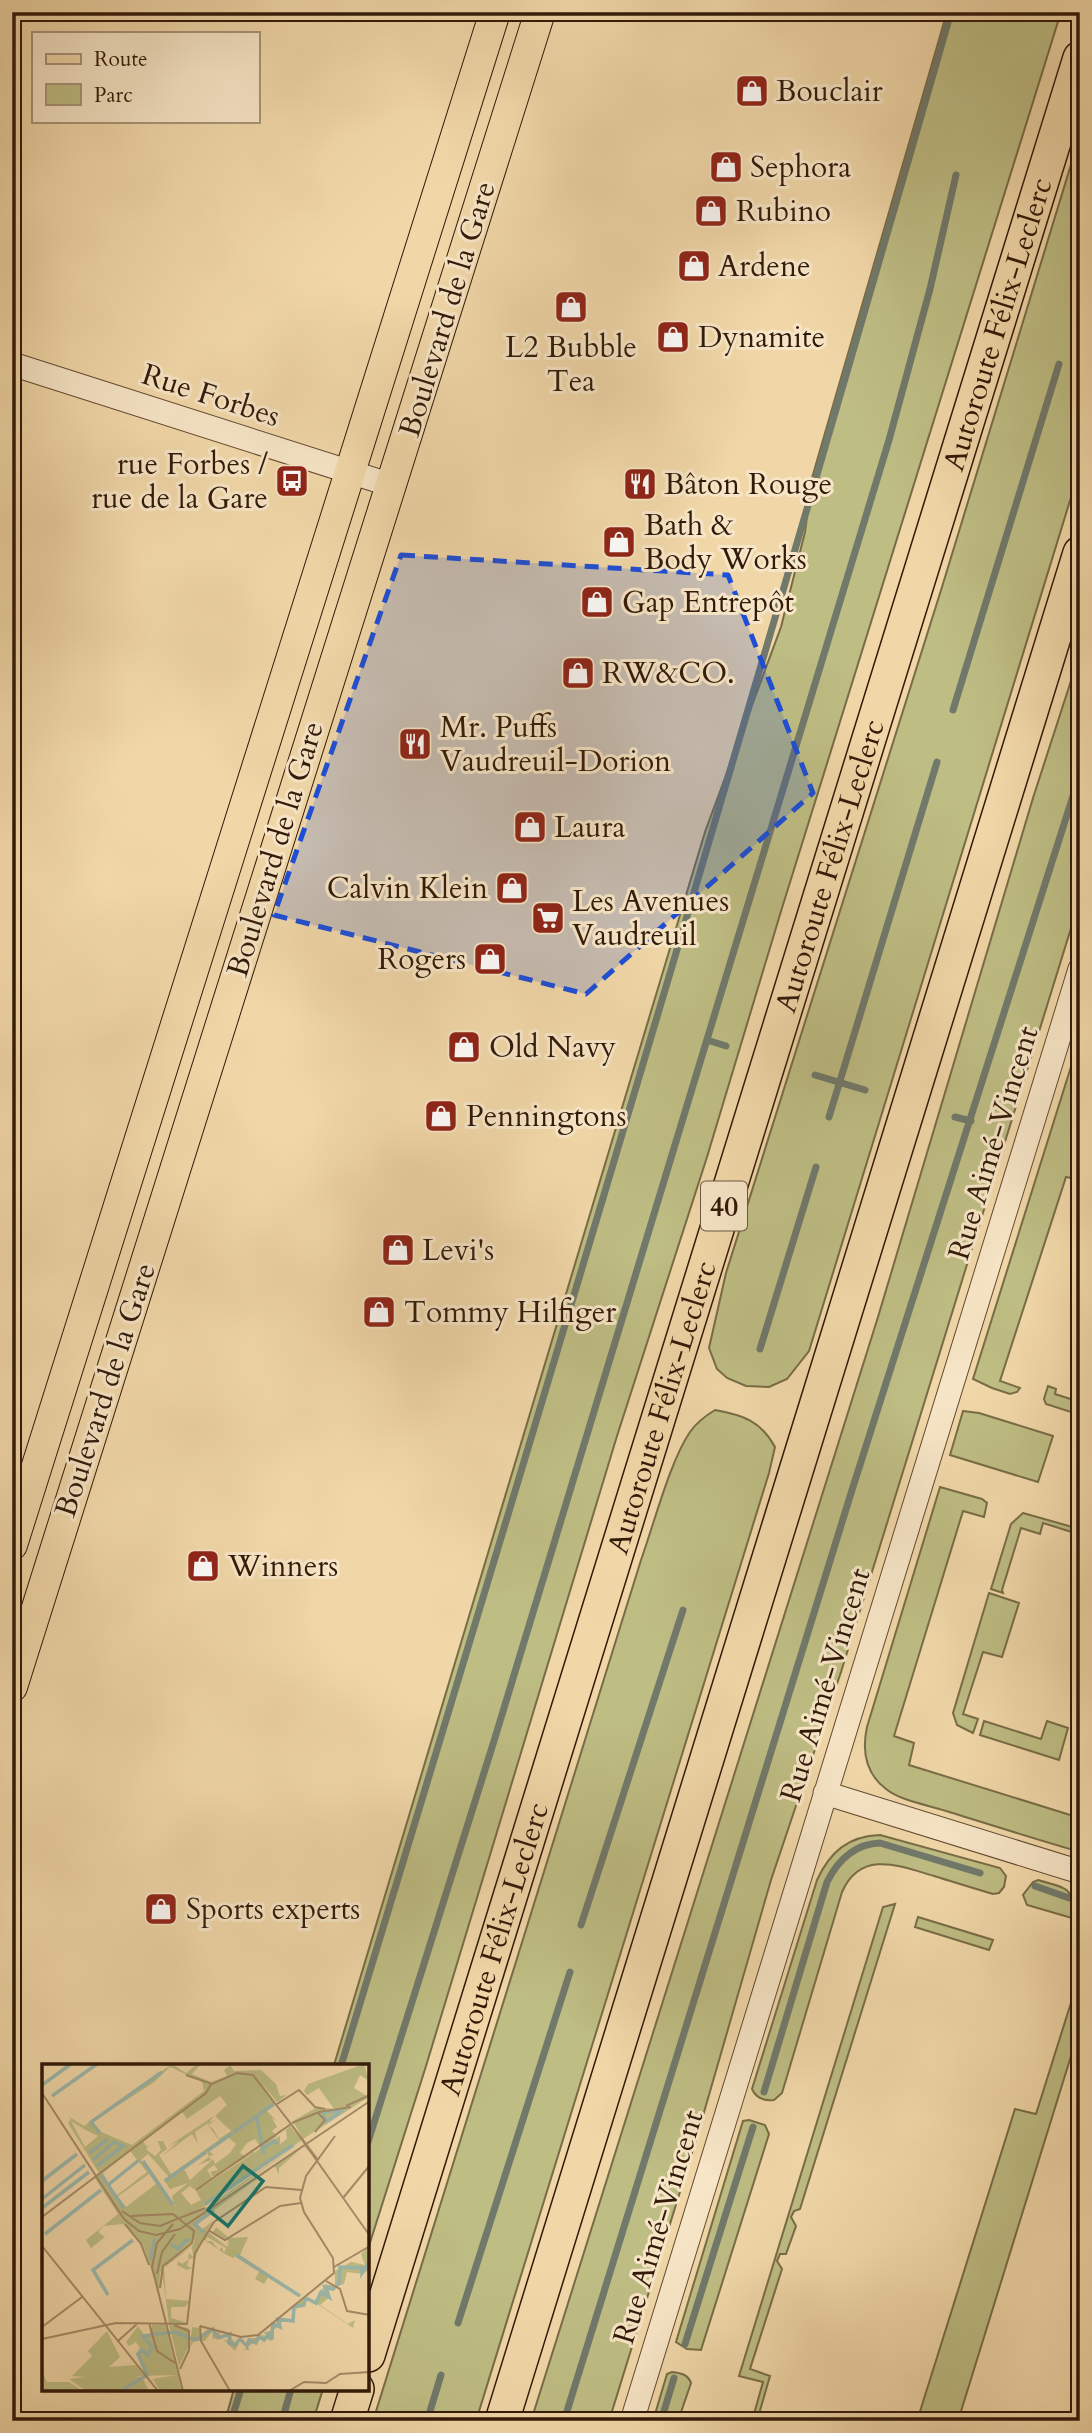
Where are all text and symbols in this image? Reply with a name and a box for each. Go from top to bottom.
legend [32,32,259,122]
text: Route [94,45,148,74]
place label: Bouclair [776,71,883,112]
shop icon: Bouclair [733,72,771,110]
text: Parc [94,81,133,110]
place label: Sephora [750,147,851,188]
shop icon: Sephora [707,148,745,186]
street label: Autoroute Félix-Leclerc [933,173,1063,476]
street label: Boulevard de la Gare [389,176,506,442]
place label: Rubino [736,191,831,232]
shop icon: Rubino [692,192,730,230]
place label: Ardene [718,246,811,287]
shop icon: Ardene [675,247,713,285]
shop icon: L2 Bubble Tea [552,288,590,326]
place label: Dynamite [698,317,825,358]
shop icon: Dynamite [654,318,692,356]
place label: L2 Bubble Tea [505,327,637,402]
street label: Rue Forbes [137,354,285,437]
place label: rue Forbes / rue de la Gare [91,444,268,519]
bus stop icon: rue Forbes / rue de la Gare [273,462,311,500]
place label: Bâton Rouge [664,464,832,505]
restaurant icon: Bâton Rouge [621,465,659,503]
place label: Bath & Body Works [644,505,807,580]
shop icon: Bath & Body Works [600,523,638,561]
place label: Gap Entrepôt [622,582,795,623]
shop icon: Gap Entrepôt [578,583,616,621]
place label: RW&CO. [602,653,735,694]
shop icon: RW&CO. [559,654,597,692]
place label: Mr. Puffs Vaudreuil-Dorion [440,707,671,782]
street label: Autoroute Félix-Leclerc [765,714,895,1018]
street label: Boulevard de la Gare [217,716,334,982]
restaurant icon: Mr. Puffs Vaudreuil-Dorion [396,725,434,763]
place label: Laura [554,807,626,848]
shop icon: Laura [511,808,549,846]
place label: Calvin Klein [327,868,488,909]
shop icon: Calvin Klein [493,869,531,907]
place label: Les Avenues Vaudreuil [572,881,729,956]
supermarket icon: Les Avenues Vaudreuil [529,899,567,937]
place label: Rogers [378,939,466,980]
shop icon: Rogers [471,940,509,978]
street label: Rue Aimé-Vincent [938,1021,1049,1265]
place label: Old Navy [489,1027,616,1068]
shop icon: Old Navy [445,1028,483,1066]
place label: Penningtons [466,1096,627,1137]
shop icon: Penningtons [422,1097,460,1135]
road number: 40 [701,1182,747,1230]
place label: Levi's [422,1230,494,1271]
shop icon: Levi's [379,1231,417,1269]
street label: Autoroute Félix-Leclerc [597,1256,727,1559]
street label: Boulevard de la Gare [45,1258,166,1523]
place label: Tommy Hilfiger [404,1292,616,1333]
shop icon: Tommy Hilfiger [360,1293,398,1331]
place label: Winners [227,1546,338,1587]
shop icon: Winners [184,1547,222,1585]
street label: Rue Aimé-Vincent [770,1563,881,1807]
street label: Autoroute Félix-Leclerc [430,1798,559,2101]
place label: Sports experts [186,1889,360,1930]
shop icon: Sports experts [142,1890,180,1928]
inset map [42,2064,369,2391]
street label: Rue Aimé-Vincent [603,2105,714,2349]

